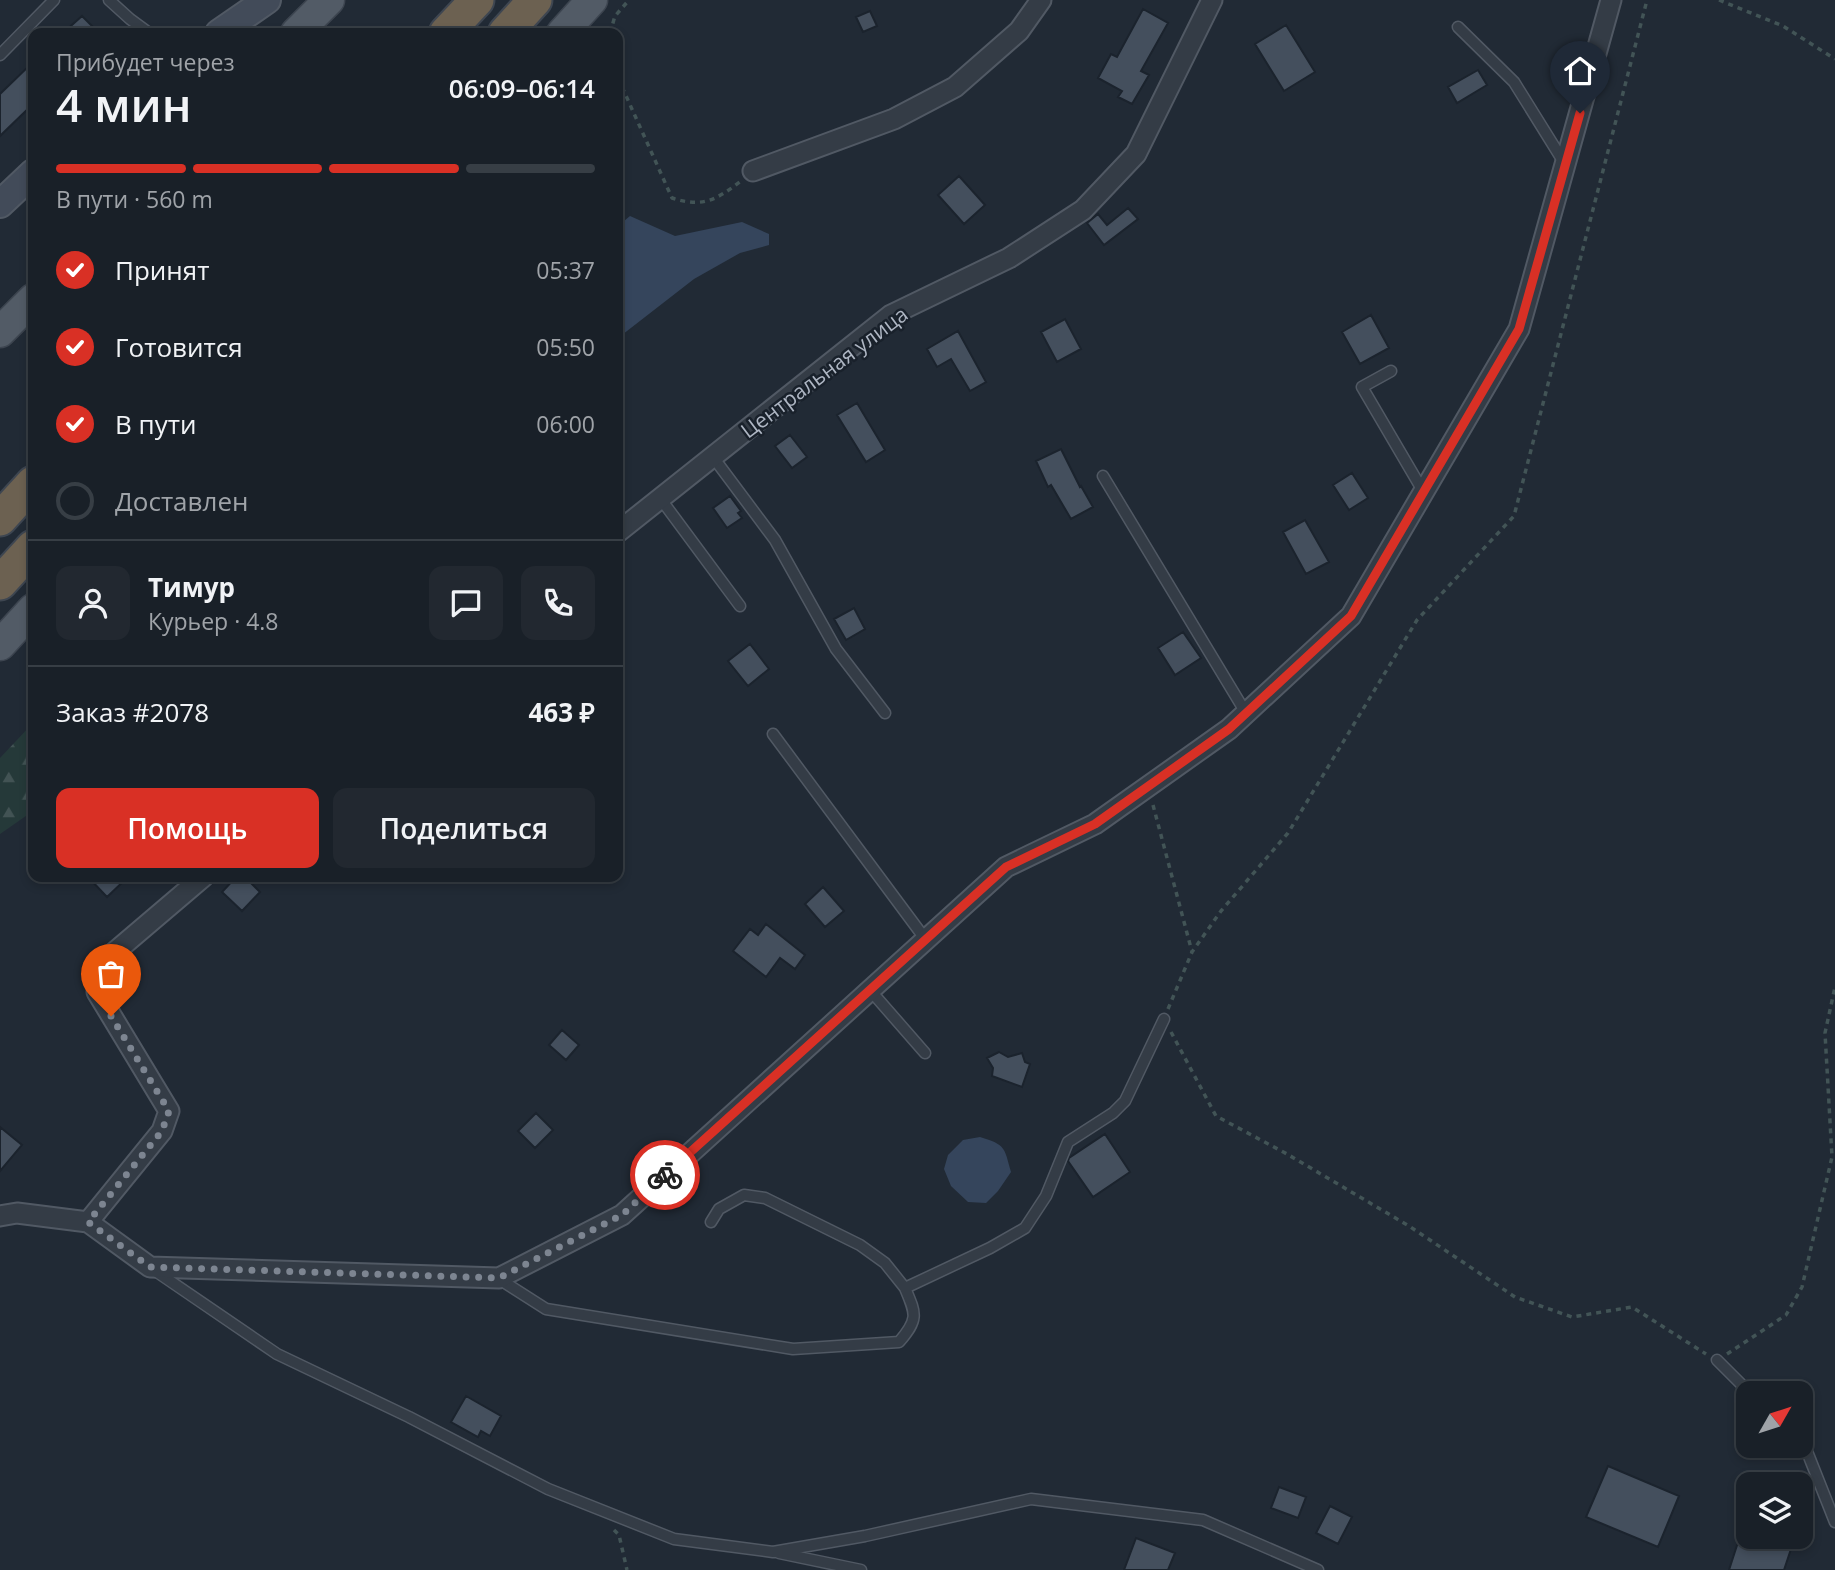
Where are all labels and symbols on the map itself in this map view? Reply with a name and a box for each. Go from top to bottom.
pin [1550,41,1610,113]
street label: Центральная улица [735,300,913,444]
pin [81,944,141,1016]
courier [630,1140,700,1210]
north arrow [1736,1381,1813,1458]

